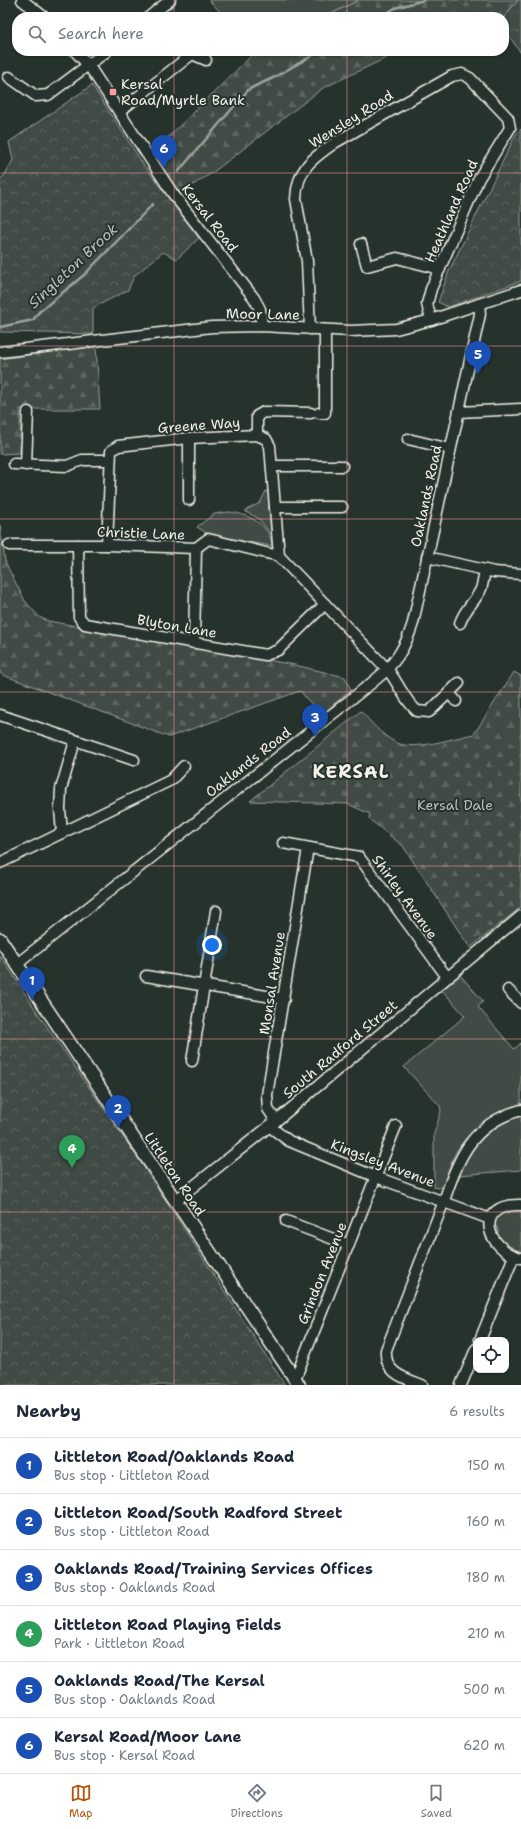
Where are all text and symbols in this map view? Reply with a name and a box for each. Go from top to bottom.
search box [12,12,509,56]
icon: search [26,23,48,45]
text: Search here [58,24,144,44]
place label: Kersal Road/Myrtle Bank [121,75,245,109]
street label: Wensley Road [306,86,396,152]
marker: Kersal Road/Myrtle Bank [108,87,118,97]
pin: 6 [151,135,177,168]
street label: Heathland Road [420,156,482,265]
street label: Kersal Road [178,180,242,256]
water label: Singleton Brook [24,219,123,313]
street label: Moor Lane [226,304,300,324]
pin: 5 [465,341,491,374]
street label: Greene Way [157,413,241,437]
street label: Oaklands Road [406,443,446,549]
street label: Christie Lane [97,522,185,544]
street label: Blyton Lane [136,610,218,642]
pin: 3 [302,704,328,737]
street label: Oaklands Road [202,723,294,801]
district label: KERSAL [313,760,389,784]
park label: Kersal Dale [417,796,493,814]
street label: Shirley Avenue [368,851,442,943]
street label: Monsal Avenue [255,930,289,1036]
your location [202,935,222,955]
pin: 1 [19,967,45,1000]
street label: South Radford Street [279,996,401,1102]
pin: 2 [105,1095,131,1128]
street label: Littleton Road [140,1129,210,1219]
pin: 4 [59,1135,85,1168]
street label: Kingsley Avenue [328,1135,438,1191]
street label: Grindon Avenue [293,1219,351,1327]
map controls [473,1337,509,1373]
button: locate [473,1337,509,1373]
text: Nearby [16,1400,81,1422]
text: 6 results [449,1403,505,1420]
text: Littleton Road/Oaklands Road [54,1447,294,1467]
text: 1 [26,1457,32,1474]
text: 150 m [467,1457,505,1474]
text: Bus stop · Littleton Road [54,1467,209,1484]
text: Littleton Road/South Radford Street [54,1503,342,1523]
text: 2 [24,1513,34,1530]
text: 160 m [467,1513,505,1530]
text: Bus stop · Littleton Road [54,1523,209,1540]
text: Oaklands Road/Training Services Offices [54,1559,373,1579]
text: 3 [24,1569,34,1586]
text: 180 m [466,1569,505,1586]
text: Bus stop · Oaklands Road [54,1579,215,1596]
text: Littleton Road Playing Fields [54,1615,281,1635]
text: 4 [24,1625,34,1642]
text: 210 m [467,1625,505,1642]
text: Park · Littleton Road [54,1635,185,1652]
text: Oaklands Road/The Kersal [54,1671,265,1691]
text: 5 [25,1681,33,1698]
text: 500 m [463,1681,505,1698]
text: Bus stop · Oaklands Road [54,1691,215,1708]
text: Kersal Road/Moor Lane [54,1727,241,1747]
text: 6 [24,1737,34,1754]
text: 620 m [463,1737,505,1754]
text: Bus stop · Kersal Road [54,1747,195,1764]
tab: Map [69,1782,93,1821]
tab: Directions [230,1782,283,1821]
tab: Saved [421,1782,452,1821]

